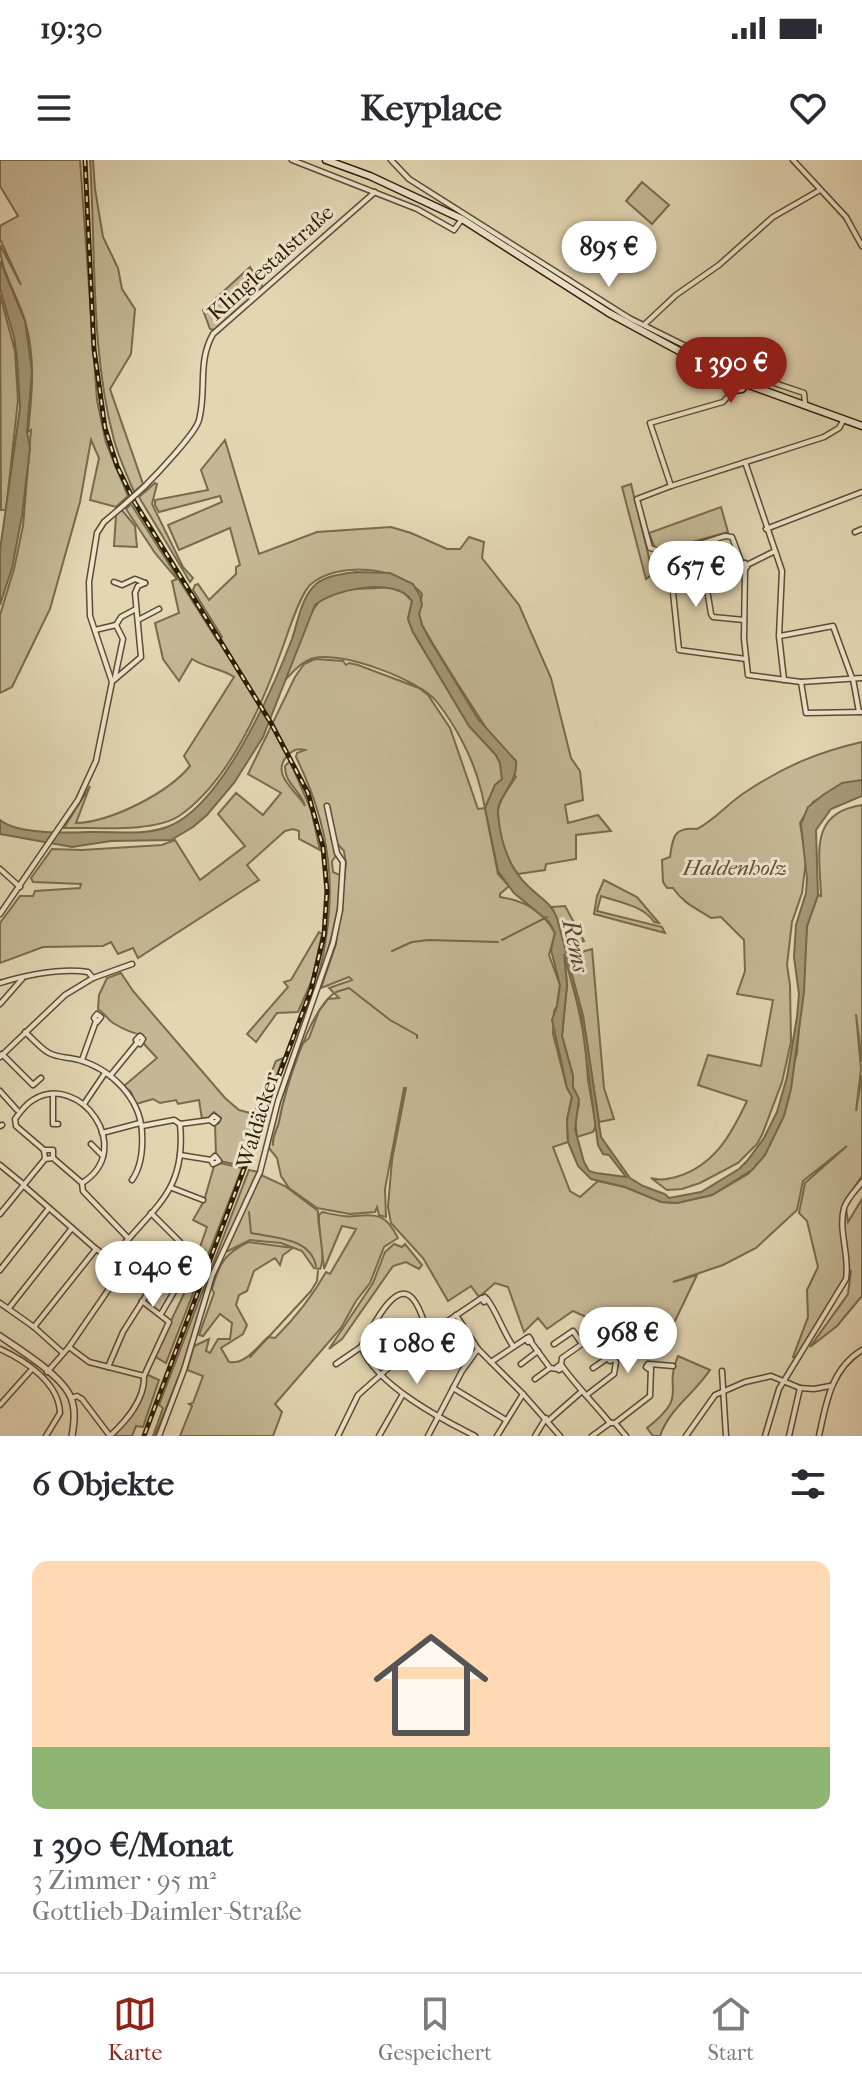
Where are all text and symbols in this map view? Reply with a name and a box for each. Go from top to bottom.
text: 19:30 [40,11,103,46]
icon: menu [32,86,76,130]
icon: heart [786,86,830,130]
text: Keyplace [360,87,502,129]
street label: Klinglestalstraße [202,199,339,326]
pin: 895 € [553,221,665,289]
text: 895 € [580,231,638,262]
pin: 1 390 € [657,337,805,405]
text: 1 390 € [694,347,768,378]
pin: 657 € [640,541,752,609]
text: 657 € [667,551,725,582]
park label: Haldenholz [682,855,787,881]
water label: Rems [556,915,595,976]
street label: Waldäcker [231,1068,285,1172]
pin: 1 040 € [79,1241,227,1309]
text: 1 040 € [113,1251,193,1282]
pin: 968 € [572,1307,684,1375]
text: 968 € [597,1317,659,1348]
pin: 1 080 € [343,1318,491,1386]
text: 1 080 € [378,1328,456,1359]
icon: filters [786,1462,830,1506]
text: 6 Objekte [32,1464,174,1504]
icon: home [359,1613,503,1757]
text: 1 390 €/Monat [32,1825,233,1865]
text: 3 Zimmer · 95 m² [32,1865,216,1896]
text: Gottlieb-Daimler-Straße [32,1896,302,1927]
tab: Karte [108,1992,162,2066]
tab: Gespeichert [378,1992,492,2066]
tab: Start [707,1992,754,2066]

